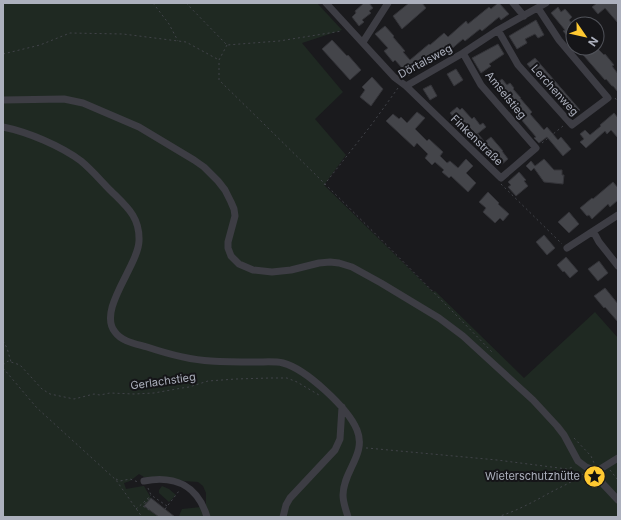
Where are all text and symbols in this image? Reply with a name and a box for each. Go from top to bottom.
north arrow [565,16,605,56]
text: N [585,34,601,49]
street label: Dörtalsweg [396,41,454,81]
street label: Lerchenweg [528,61,582,119]
street label: Amselstieg [483,68,529,122]
street label: Finkenstraße [448,112,506,168]
street label: Gerlachstieg [129,369,197,393]
place icon: Wieterschutzhütte [582,463,608,489]
place label: Wieterschutzhütte [485,469,580,483]

